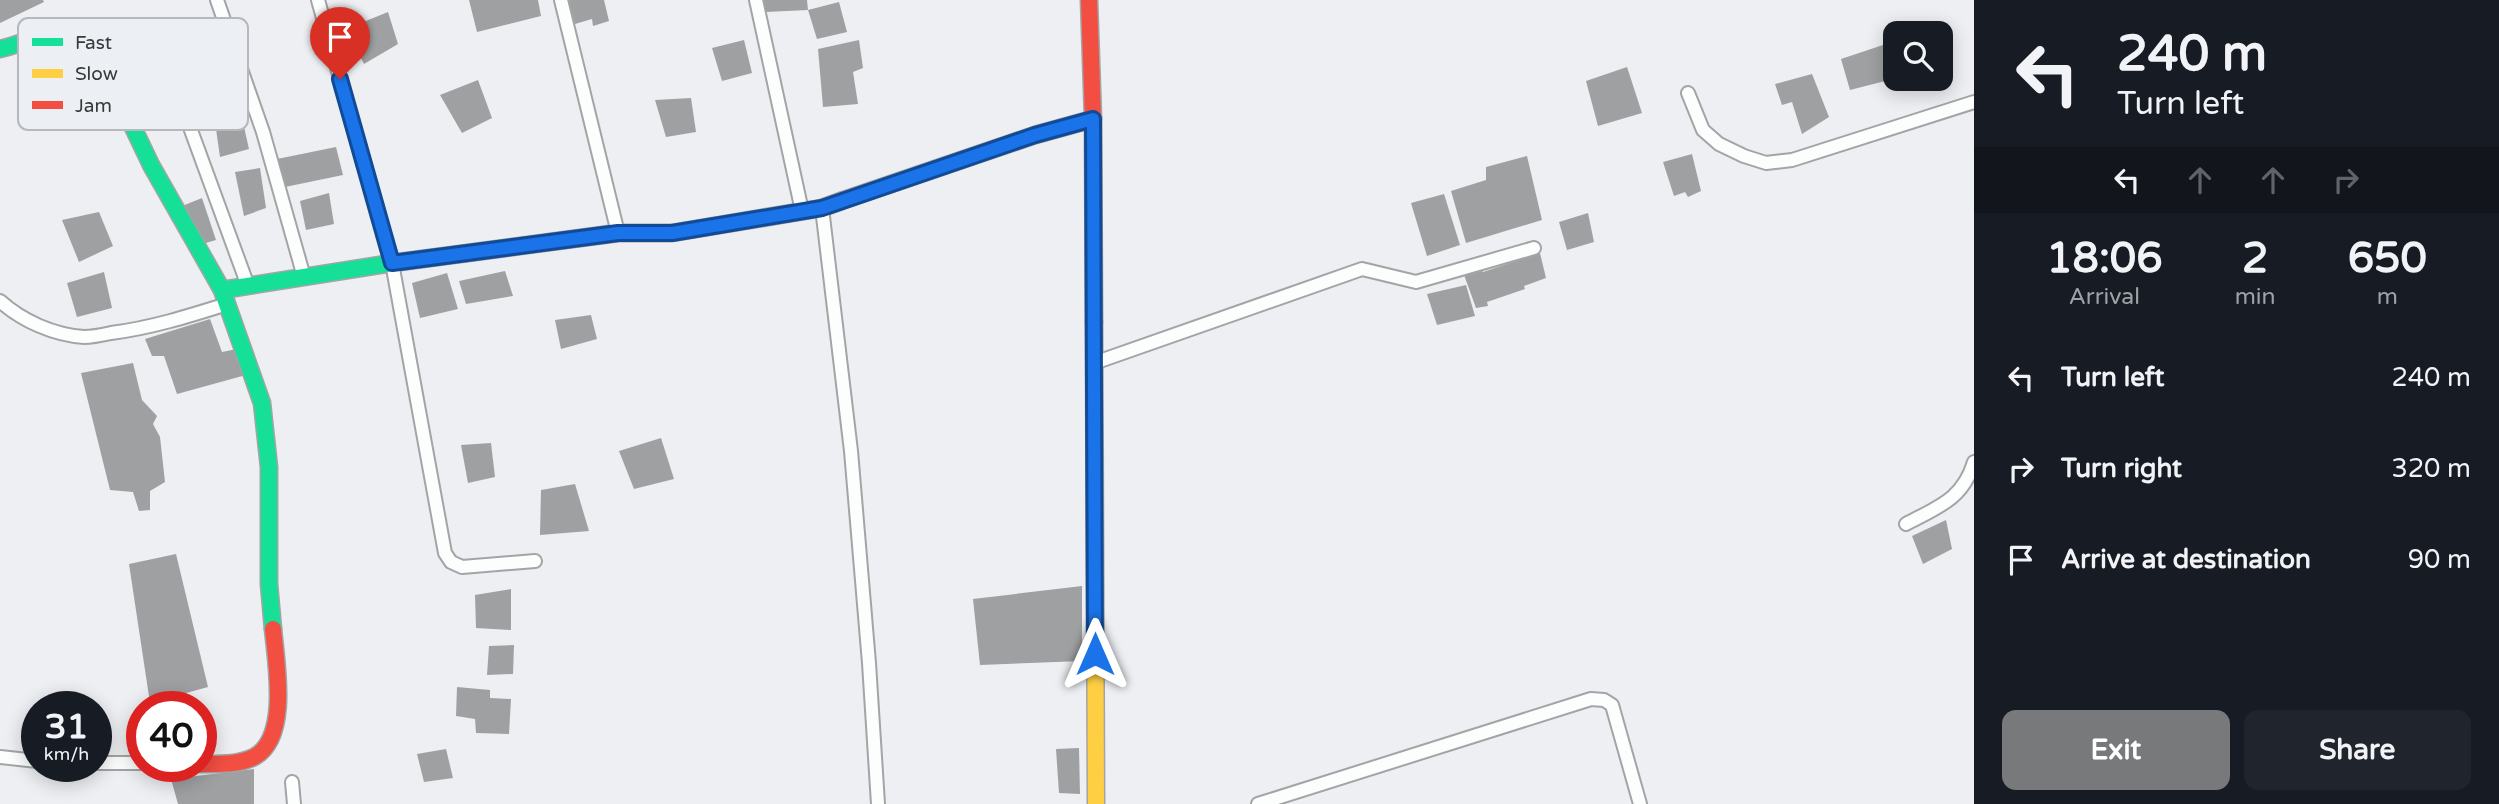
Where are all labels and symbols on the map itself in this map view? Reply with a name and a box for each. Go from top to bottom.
pin [310,7,370,79]
legend [18,18,248,130]
text: Fast [75,32,112,54]
text: Slow [75,63,118,85]
text: Jam [75,95,112,117]
position arrow [1058,617,1132,691]
speed limit sign: 40 [126,691,217,782]

